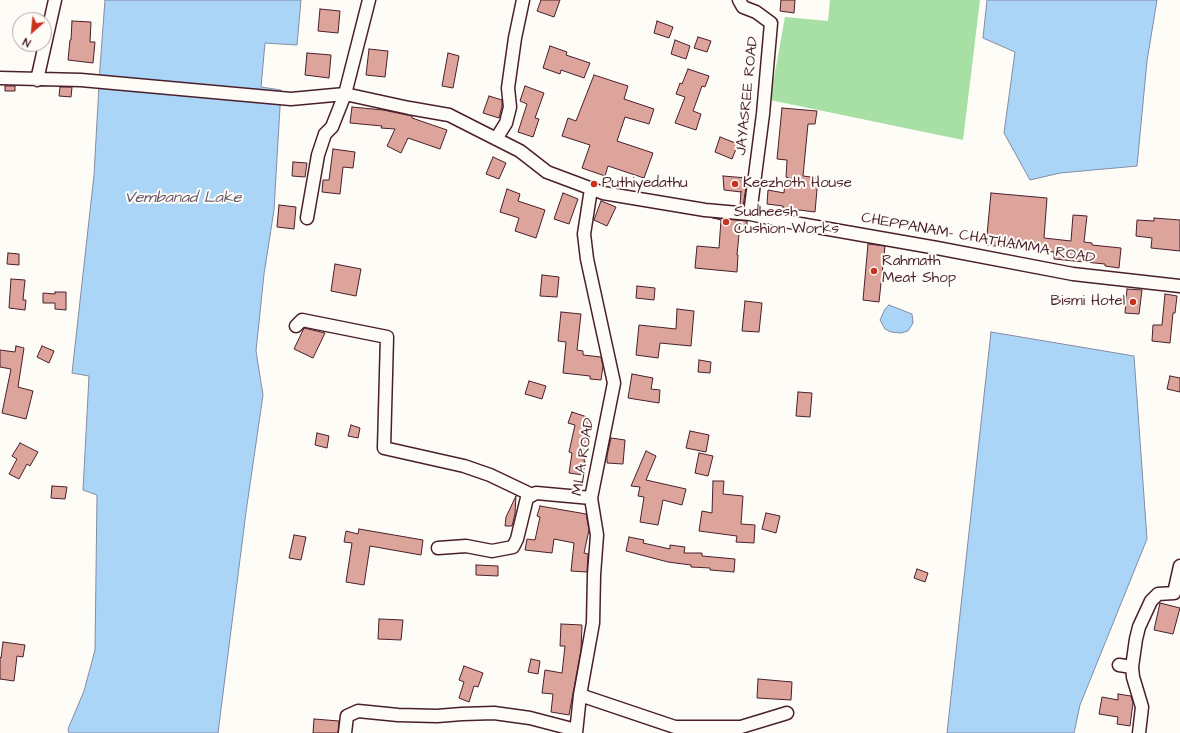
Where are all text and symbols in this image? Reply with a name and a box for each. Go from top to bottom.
north arrow [12,12,52,52]
text: N [20,34,33,50]
street label: JAYASREE ROAD [733,36,763,156]
place label: Puthiyedathu [602,175,688,193]
place label: Keezhoth House [743,175,852,193]
marker: Puthiyedathu [589,179,599,189]
marker: Keezhoth House [730,179,740,189]
water label: Vembanad Lake [125,189,241,209]
place label: Sudheesh Cushion Works [734,204,839,239]
street label: CHEPPANAM- CHATHAMMA ROAD [860,210,1096,268]
marker: Sudheesh Cushion Works [721,217,731,227]
place label: Rahmath Meat Shop [882,253,956,288]
marker: Rahmath Meat Shop [869,266,879,276]
place label: Bismi Hotel [1051,293,1125,311]
marker: Bismi Hotel [1128,297,1138,307]
street label: MLA ROAD [569,417,599,497]

